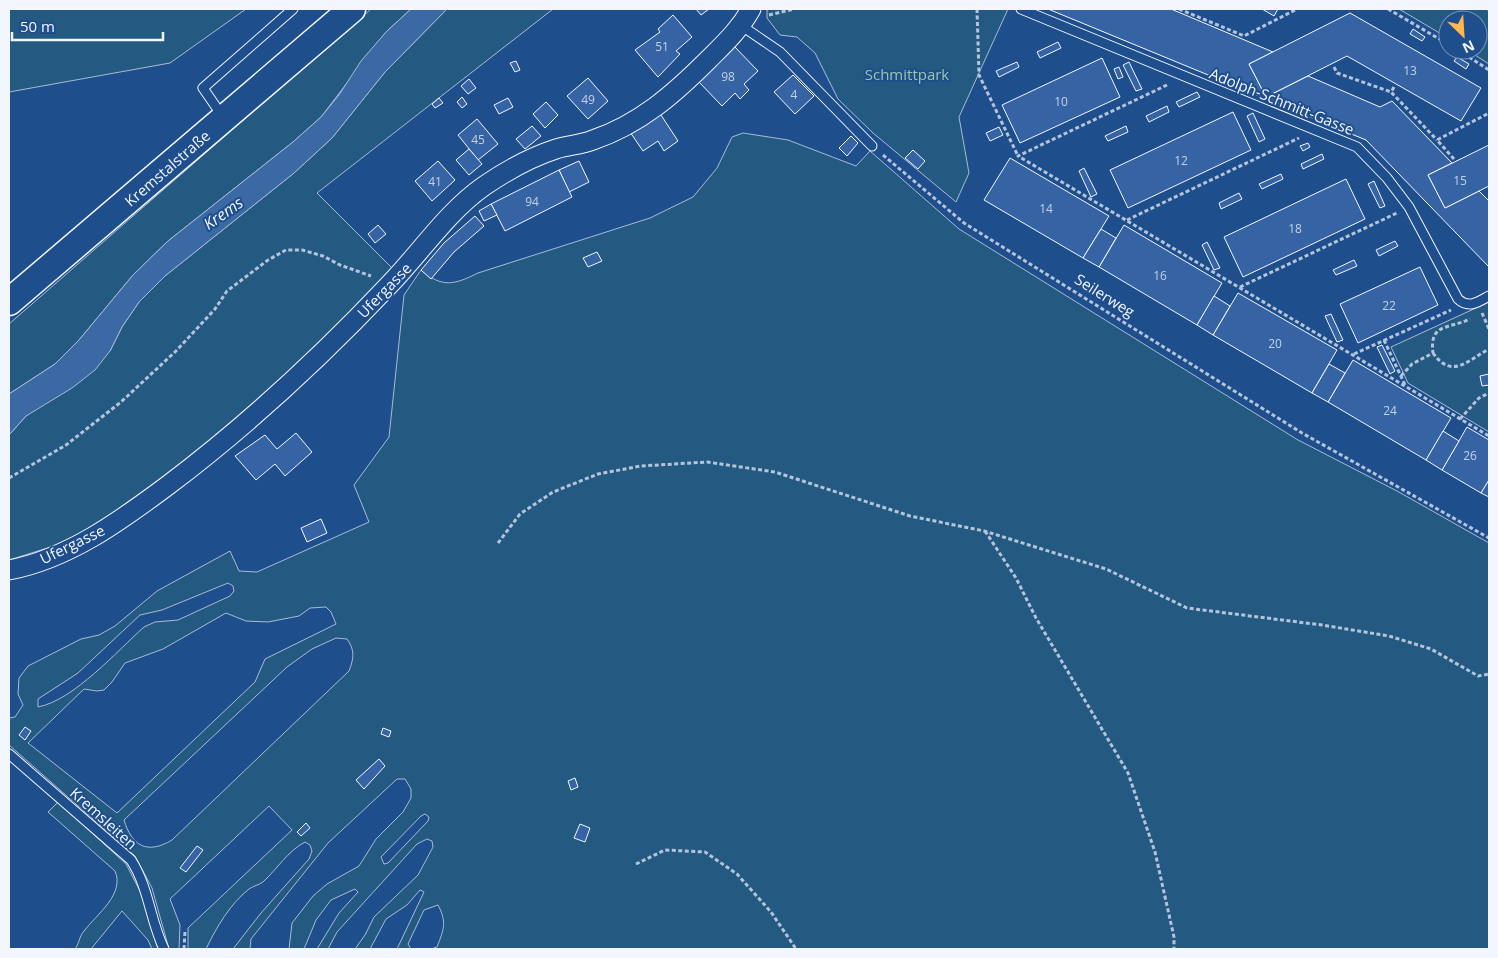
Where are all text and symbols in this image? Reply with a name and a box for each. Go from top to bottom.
scale bar [12,10,164,42]
north arrow [1438,10,1488,60]
text: 50 m [20,16,55,36]
text: N [1460,36,1478,58]
house number: 51 [655,38,669,55]
house number: 13 [1403,62,1417,79]
street label: Adolph-Schmitt-Gasse [1207,63,1357,139]
park label: Schmittpark [865,64,949,84]
house number: 98 [721,68,735,85]
house number: 4 [791,86,798,103]
house number: 49 [581,91,595,108]
house number: 10 [1054,93,1068,110]
street label: Kremstalstraße [120,125,214,211]
house number: 45 [471,131,485,148]
house number: 12 [1174,152,1188,169]
house number: 15 [1453,172,1467,189]
house number: 41 [428,173,442,190]
water label: Krems [199,191,247,235]
house number: 94 [525,193,539,210]
house number: 14 [1039,200,1053,217]
house number: 18 [1288,220,1302,237]
street label: Ufergasse [353,258,415,322]
house number: 16 [1153,267,1167,284]
street label: Seilerweg [1071,269,1139,321]
house number: 22 [1382,297,1396,314]
house number: 20 [1268,335,1282,352]
house number: 24 [1383,402,1397,419]
house number: 26 [1463,447,1477,464]
street label: Ufergasse [36,520,108,568]
street label: Kremsleiten [66,783,142,853]

